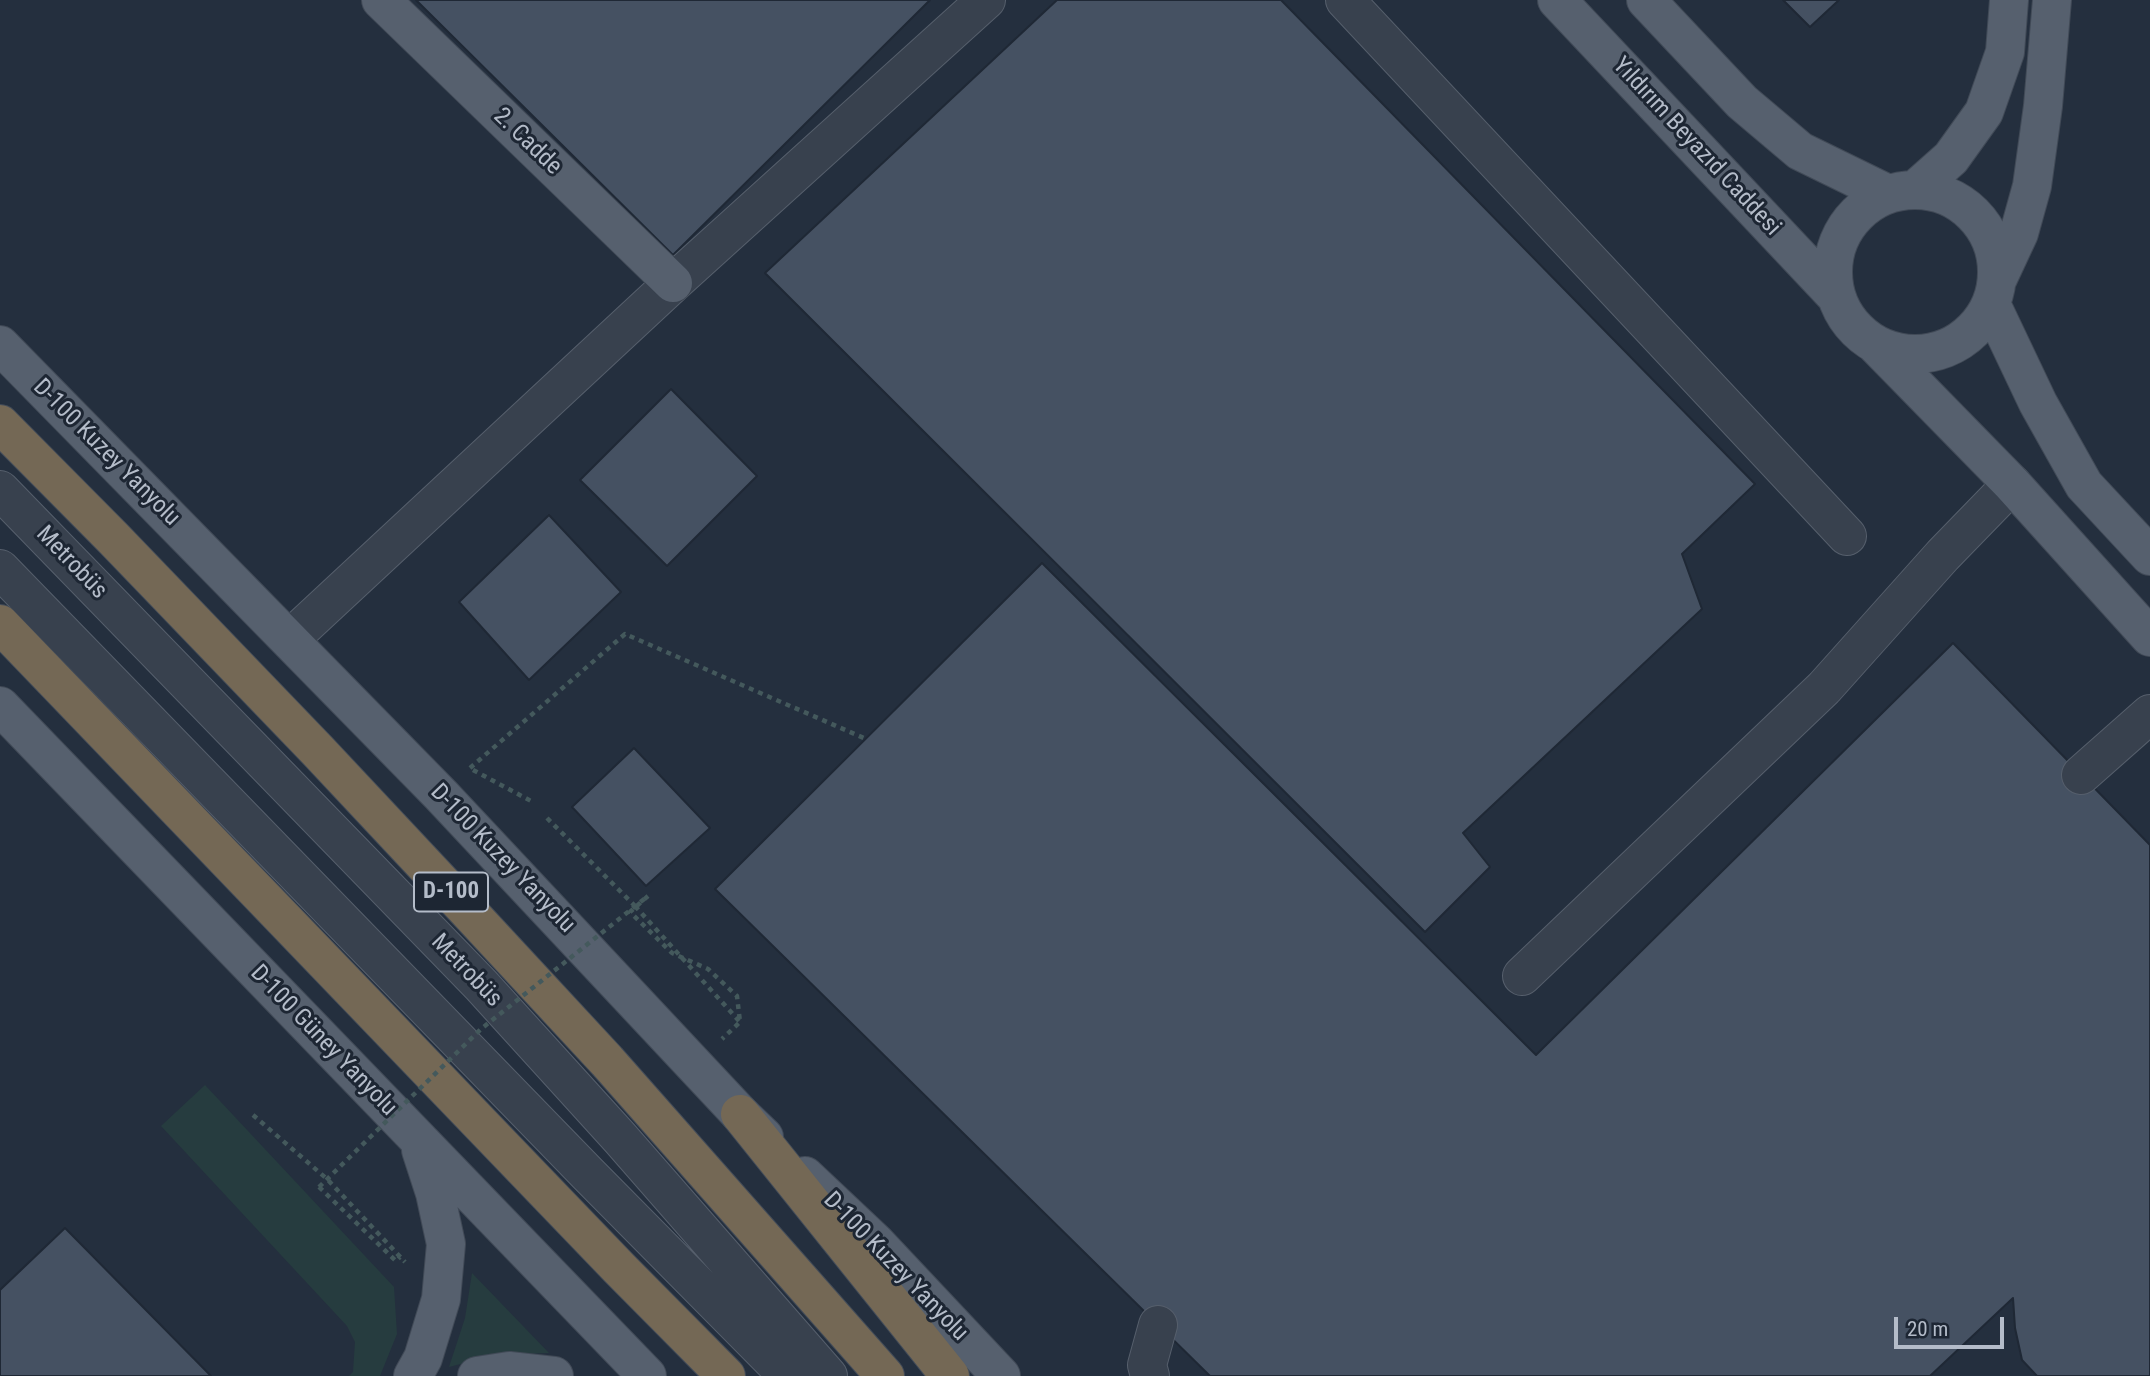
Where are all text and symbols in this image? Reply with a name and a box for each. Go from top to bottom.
street label: Yıldırım Beyazıd Caddesi [1606,52,1786,242]
street label: 2. Cadde [487,103,567,181]
street label: D-100 Kuzey Yanyolu [27,374,185,532]
street label: Metrobüs [29,521,113,605]
street label: D-100 Kuzey Yanyolu [424,779,580,939]
road number: D-100 [414,872,488,912]
street label: Metrobüs [424,929,508,1013]
street label: D-100 Güney Yanyolu [244,960,402,1122]
street label: D-100 Kuzey Yanyolu [817,1187,973,1347]
scale bar [1898,1302,2008,1346]
text: 20 m [1907,1317,1948,1341]

